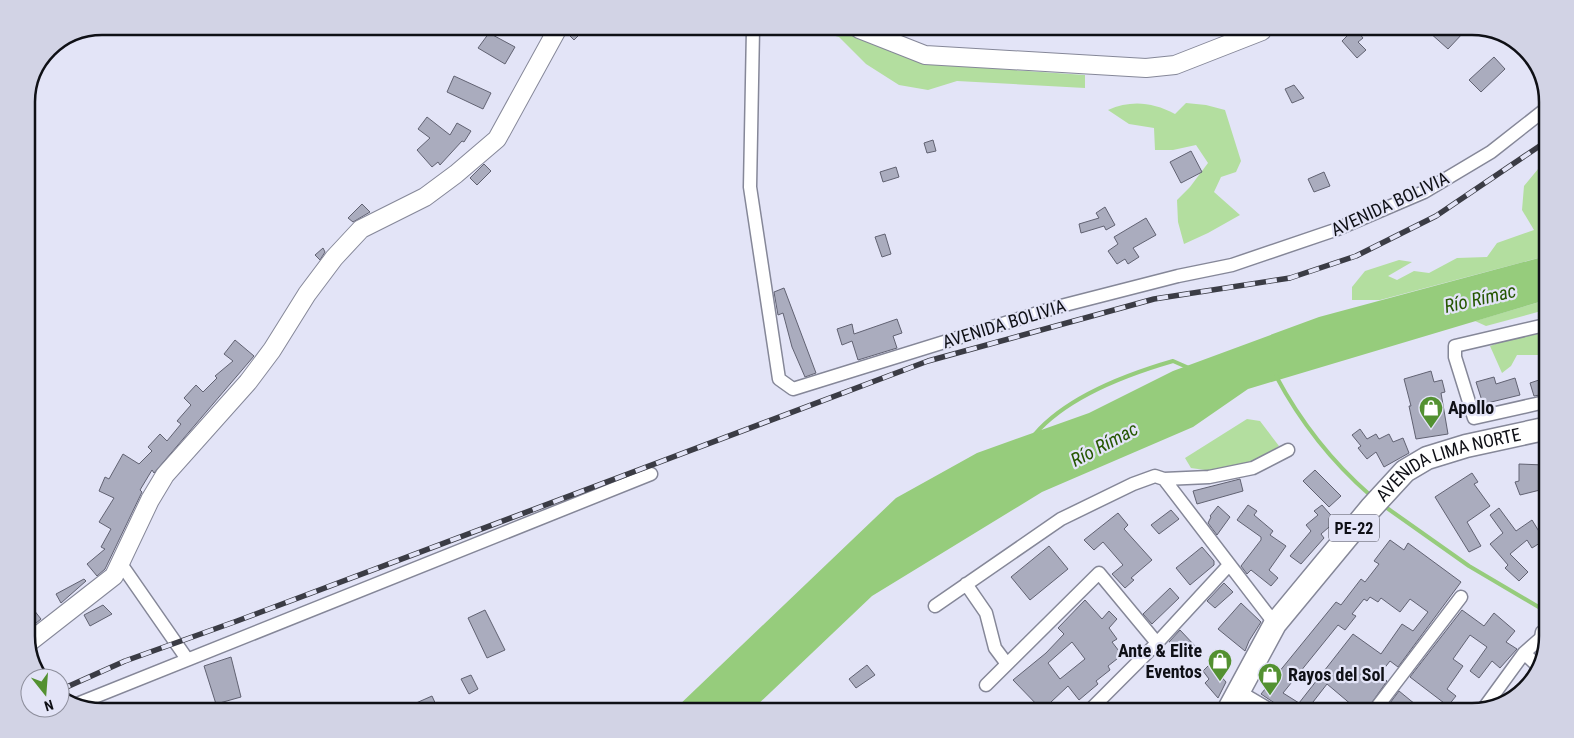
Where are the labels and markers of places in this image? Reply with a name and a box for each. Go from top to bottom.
shop icon: Apollo [1418,395,1444,429]
place label: Apollo [1448,397,1494,418]
place label: Ante & Elite Eventos [1118,640,1202,682]
shop icon: Ante & Elite Eventos [1207,648,1233,682]
shop icon: Rayos del Sol [1257,662,1283,696]
place label: Rayos del Sol [1288,664,1385,685]

